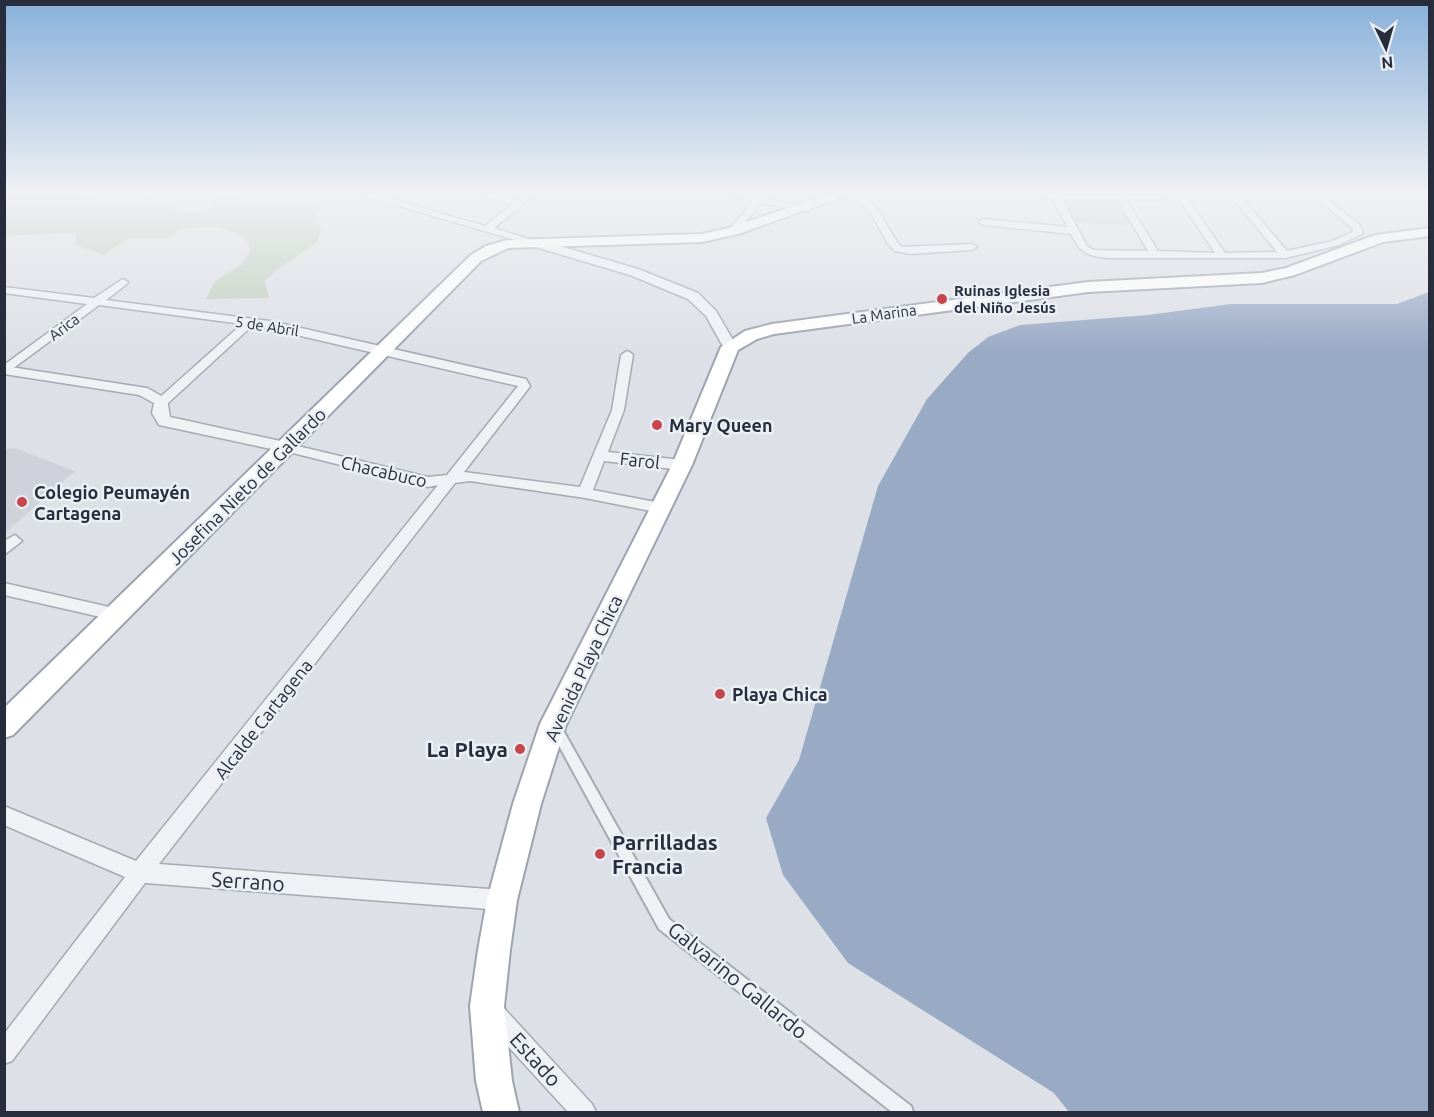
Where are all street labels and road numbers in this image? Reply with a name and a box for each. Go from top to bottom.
street label: La Marina [851,301,917,327]
street label: Arica [45,310,83,344]
street label: 5 de Abril [234,313,300,339]
street label: Josefina Nieto de Gallardo [165,404,329,568]
street label: Farol [619,448,661,472]
street label: Chacabuco [339,451,429,491]
street label: Avenida Playa Chica [540,592,626,744]
street label: Alcalde Cartagena [210,655,316,783]
street label: Serrano [210,866,286,896]
street label: Galvarino Gallardo [663,916,813,1044]
street label: Estado [506,1027,566,1091]

